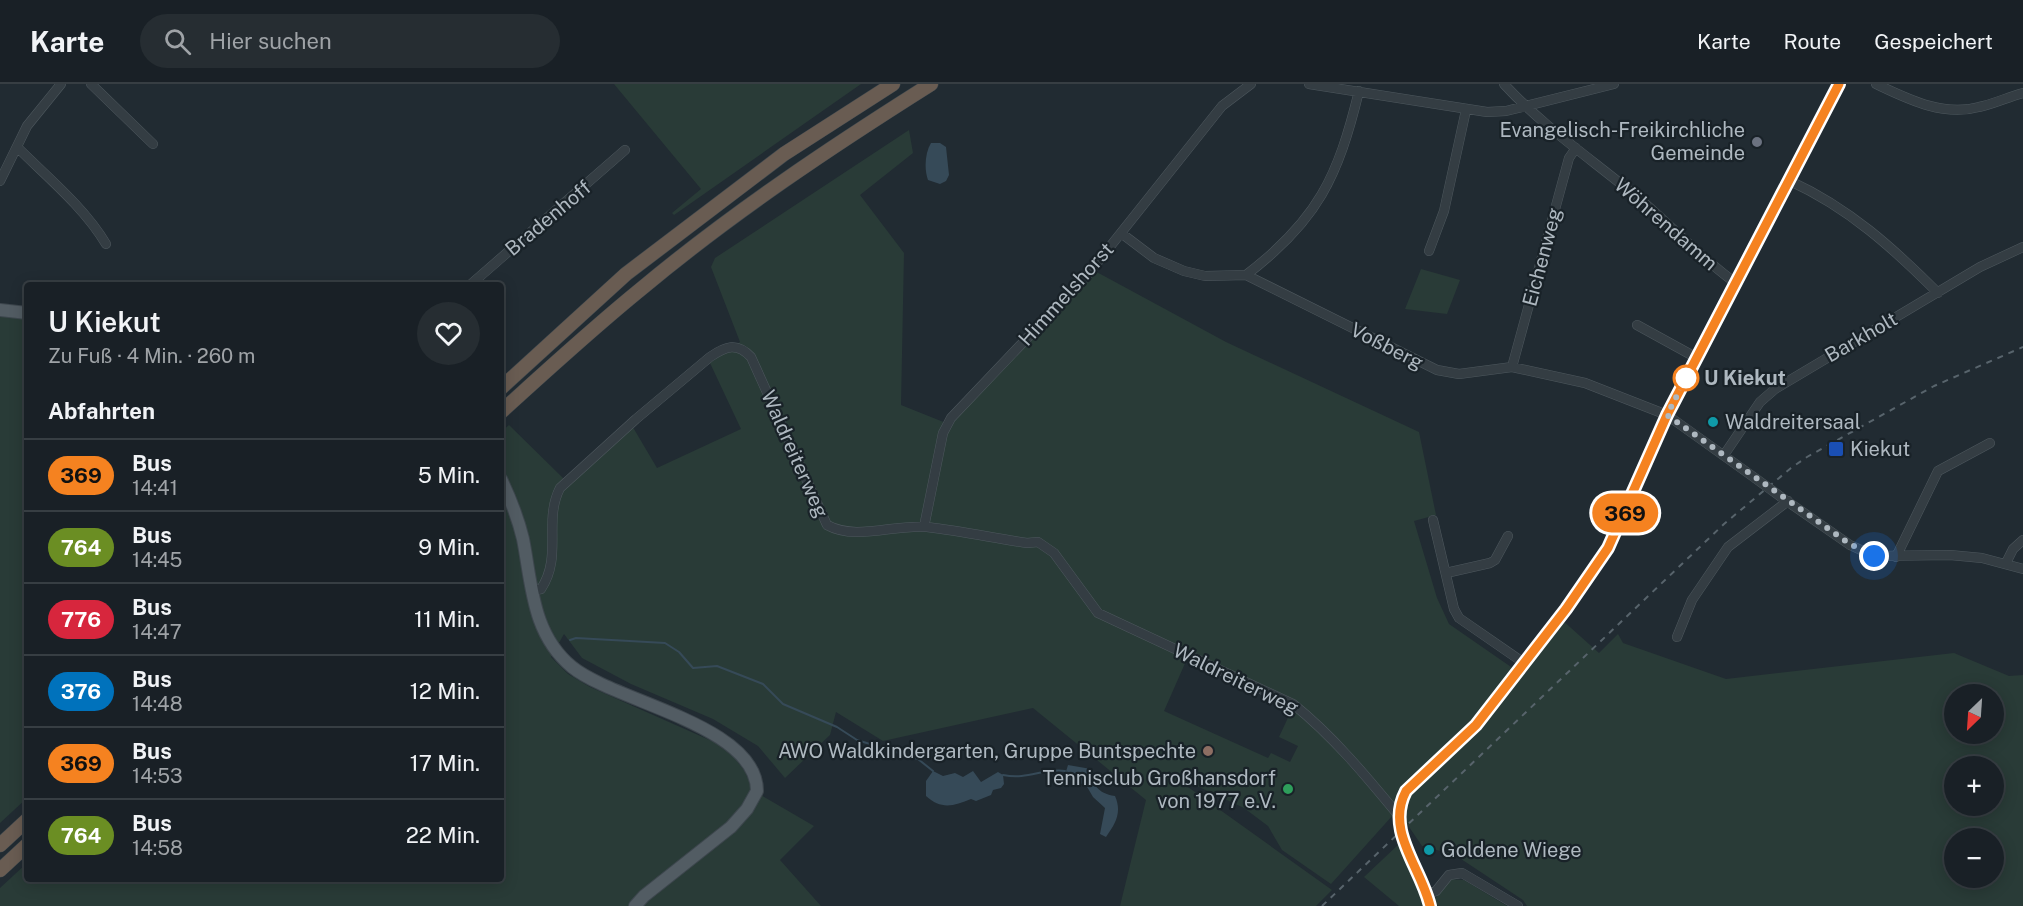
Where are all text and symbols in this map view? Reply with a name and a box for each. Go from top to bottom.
search box [140,14,560,68]
text: Karte [30,25,104,58]
icon: search [161,25,194,58]
text: Hier suchen [209,28,332,54]
text: Karte [1697,29,1751,54]
text: Route [1784,29,1841,54]
text: Gespeichert [1874,29,1993,54]
place label: Evangelisch-Freikirchliche Gemeinde [1499,118,1745,165]
marker: Evangelisch-Freikirchliche Gemeinde [1750,135,1764,149]
street label: Wöhrendamm [1609,173,1723,275]
street label: Bradenhoff [500,175,596,261]
street label: Eichenweg [1517,205,1567,309]
street label: Himmelshorst [1013,237,1119,351]
button: heart [417,302,480,365]
text: U Kiekut [48,305,161,338]
street label: Barkholt [1821,307,1901,367]
street label: Voßberg [1346,317,1428,375]
text: Zu Fuß · 4 Min. · 260 m [48,344,255,368]
marker: U Kiekut [1673,365,1699,391]
place label: U Kiekut [1704,366,1786,390]
street label: Waldreiterweg [756,387,834,521]
text: Abfahrten [48,398,155,424]
place label: Waldreitersaal [1725,410,1861,434]
marker: Waldreitersaal [1706,415,1720,429]
place label: Kiekut [1850,437,1910,461]
marker: Kiekut [1827,440,1845,458]
text: Bus [132,450,172,476]
text: 5 Min. [418,462,480,488]
text: 369 [60,463,102,488]
text: 14:41 [132,476,178,500]
line badge: 369 [1590,494,1660,532]
text: 369 [1604,501,1646,526]
text: Bus [132,522,172,548]
text: 9 Min. [418,534,480,560]
text: 764 [61,535,101,560]
your location [1859,541,1889,571]
text: 14:45 [132,548,182,572]
text: Bus [132,594,172,620]
text: 11 Min. [414,606,480,632]
text: 776 [61,607,101,632]
text: 14:47 [132,620,182,644]
street label: Waldreiterweg [1169,638,1303,720]
text: Bus [132,666,172,692]
text: 12 Min. [410,678,480,704]
text: 376 [61,679,101,704]
north arrow [1944,684,2004,744]
map controls [1944,684,2004,888]
text: 14:48 [132,692,183,716]
text: Bus [132,738,172,764]
place label: AWO Waldkindergarten, Gruppe Buntspechte [778,739,1196,763]
marker: AWO Waldkindergarten, Gruppe Buntspechte [1201,744,1215,758]
text: 17 Min. [410,750,480,776]
text: 369 [60,751,102,776]
button: + [1944,756,2004,816]
text: 14:53 [132,764,183,788]
place label: Tennisclub Großhansdorf von 1977 e.V. [1042,766,1276,813]
marker: Tennisclub Großhansdorf von 1977 e.V. [1281,782,1295,796]
text: Bus [132,810,172,836]
text: 22 Min. [406,822,480,848]
text: 764 [61,823,101,848]
button: − [1944,828,2004,888]
text: 14:58 [132,836,183,860]
place label: Goldene Wiege [1441,838,1582,862]
marker: Goldene Wiege [1422,843,1436,857]

